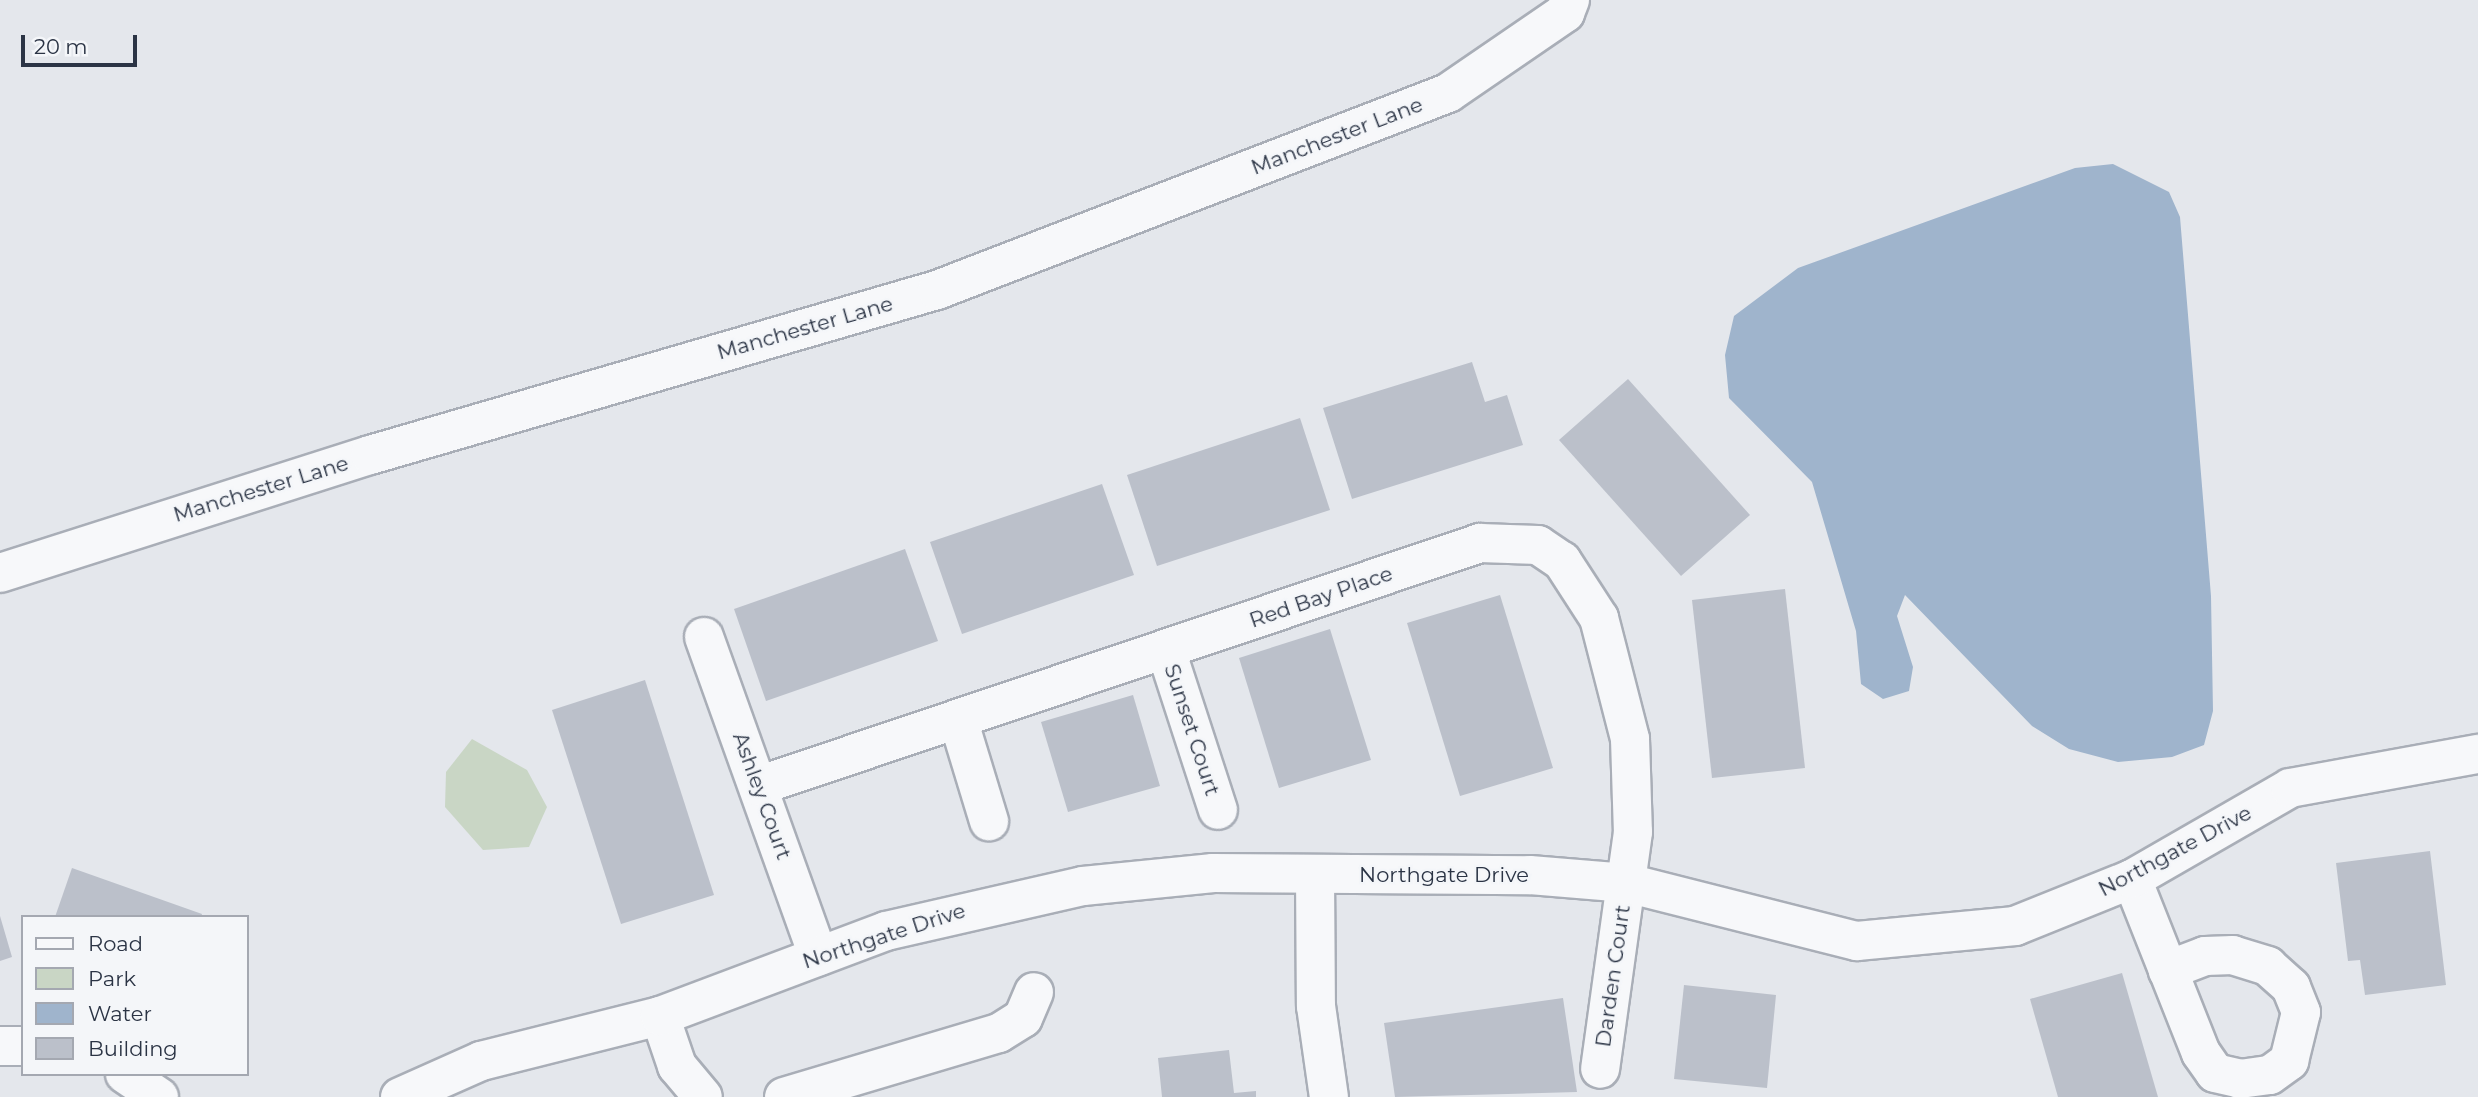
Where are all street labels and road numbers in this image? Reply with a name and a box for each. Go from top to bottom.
street label: Manchester Lane [1248,92,1426,180]
street label: Manchester Lane [714,291,896,365]
street label: Manchester Lane [170,450,352,528]
street label: Red Bay Place [1246,561,1396,633]
street label: Sunset Court [1159,661,1225,799]
street label: Ashley Court [727,729,797,863]
street label: Northgate Drive [2094,800,2256,902]
street label: Northgate Drive [1359,862,1529,888]
street label: Northgate Drive [799,898,969,974]
street label: Darden Court [1591,903,1635,1049]

